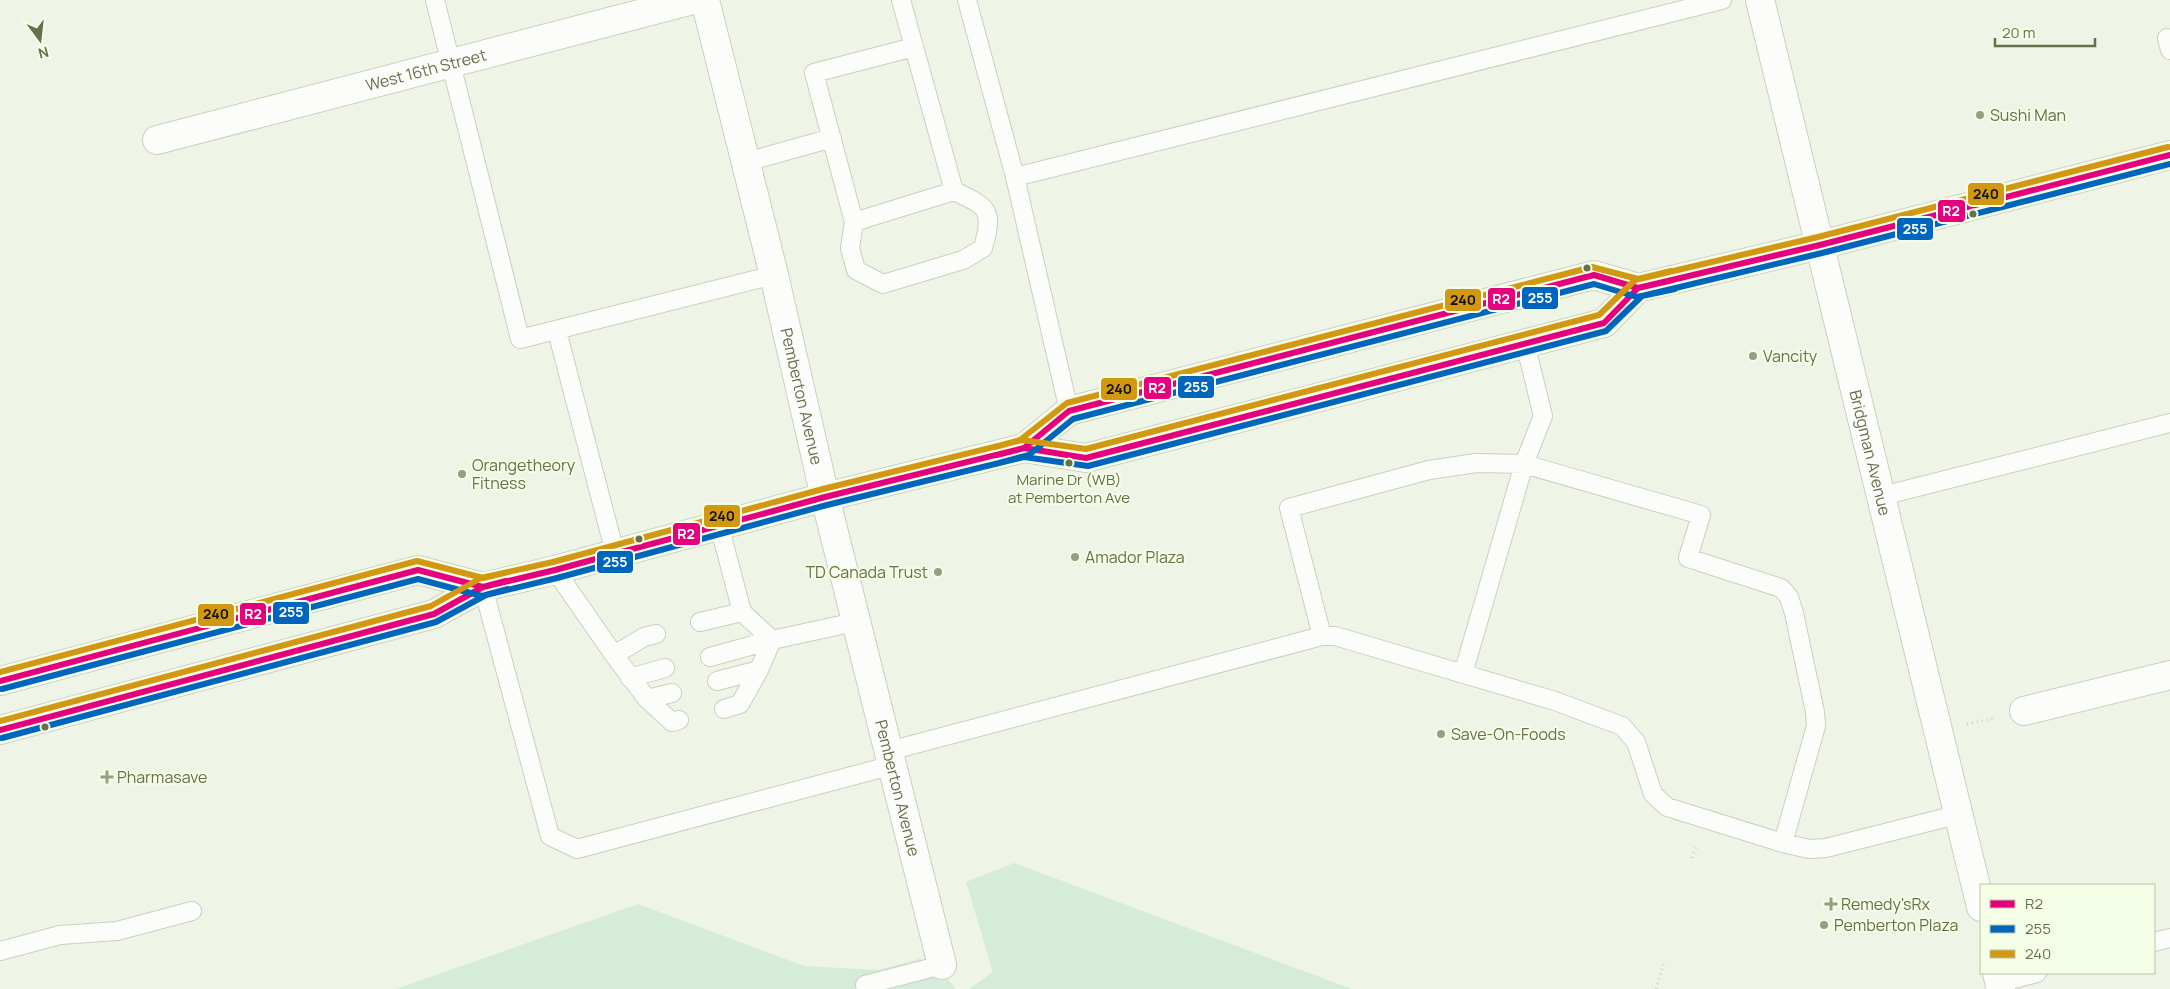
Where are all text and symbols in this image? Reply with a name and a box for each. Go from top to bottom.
north arrow [15,15,65,65]
scale bar [1995,15,2095,47]
text: 20 m [2002,22,2035,43]
text: N [36,43,51,64]
street label: West 16th Street [363,43,489,96]
place label: Sushi Man [1990,104,2066,126]
marker: Sushi Man [1974,109,1986,121]
line badge: 240 [1967,182,2005,206]
text: 240 [1973,184,1999,203]
line badge: R2 [1937,199,1966,223]
text: R2 [1942,201,1960,220]
unlabelled marker [1968,209,1978,219]
line badge: 255 [1896,217,1934,241]
text: 255 [1903,219,1927,238]
unlabelled marker [1582,263,1592,273]
line badge: 255 [1521,286,1559,310]
line badge: R2 [1487,287,1516,311]
line badge: 240 [1444,288,1482,312]
text: 255 [1528,288,1552,307]
text: R2 [1492,289,1510,308]
text: 240 [1450,290,1476,309]
street label: Pemberton Avenue [775,326,828,467]
place label: Vancity [1763,345,1818,367]
marker: Vancity [1747,350,1759,362]
line badge: 255 [1177,375,1215,399]
line badge: R2 [1143,376,1172,400]
line badge: 240 [1100,377,1138,401]
text: 255 [1184,377,1208,396]
text: R2 [1148,378,1166,397]
text: 240 [1106,379,1132,398]
street label: Bridgman Avenue [1844,388,1896,518]
place label: Orangetheory Fitness [472,454,576,494]
marker: Marine Dr (WB) at Pemberton Ave [1064,458,1074,468]
marker: Orangetheory Fitness [456,468,468,480]
place label: Marine Dr (WB) at Pemberton Ave [1008,469,1130,508]
line badge: 240 [703,504,741,528]
text: 240 [709,506,735,525]
line badge: R2 [672,522,701,546]
text: R2 [677,524,695,543]
unlabelled marker [634,534,644,544]
place label: Amador Plaza [1085,546,1185,568]
line badge: 255 [596,550,634,574]
marker: Amador Plaza [1069,551,1081,563]
text: 255 [603,552,627,571]
place label: TD Canada Trust [805,561,928,583]
marker: TD Canada Trust [932,566,944,578]
line badge: 255 [272,601,310,625]
line badge: R2 [239,602,267,626]
text: 255 [279,602,303,621]
line badge: 240 [197,603,235,627]
text: 240 [203,604,229,623]
text: R2 [244,604,262,623]
street label: Pemberton Avenue [870,717,925,859]
unlabelled marker [40,722,50,732]
place label: Save-On-Foods [1451,723,1566,745]
marker: Save-On-Foods [1435,728,1447,740]
place label: Pharmasave [117,766,207,788]
marker: Pharmasave [101,771,113,783]
legend [1980,884,2155,974]
place label: Remedy'sRx [1841,893,1931,915]
text: R2 [2025,893,2043,914]
marker: Remedy'sRx [1825,898,1837,910]
place label: Pemberton Plaza [1834,914,1958,936]
text: 255 [2025,918,2051,939]
marker: Pemberton Plaza [1818,919,1830,931]
text: 240 [2025,943,2051,964]

